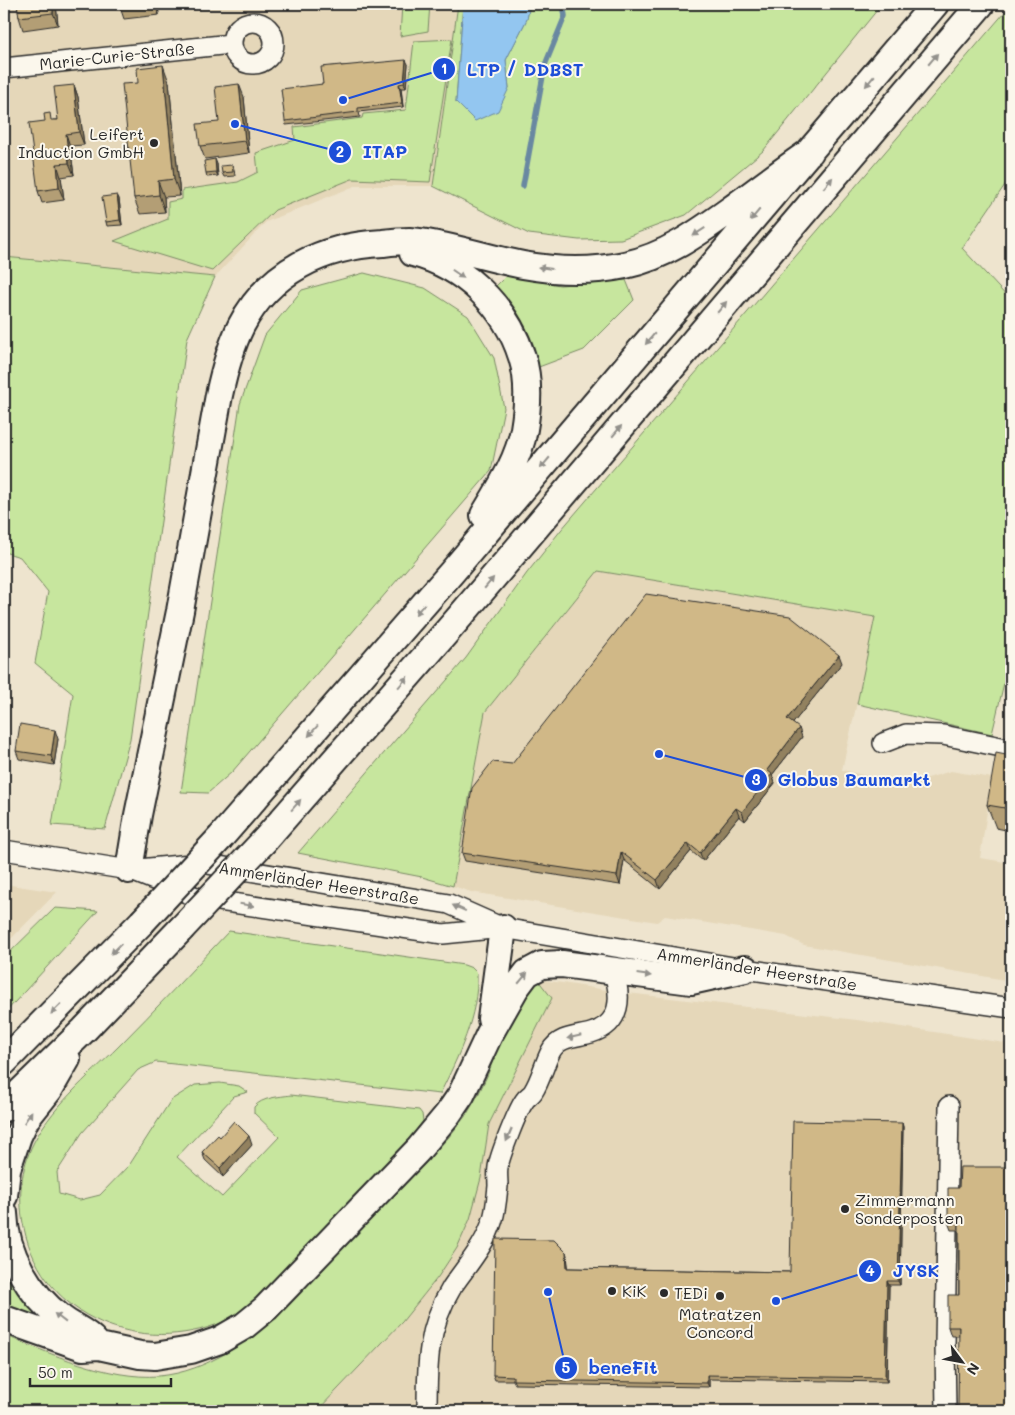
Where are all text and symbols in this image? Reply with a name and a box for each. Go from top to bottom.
street label: Marie-Curie-Straße [38,37,196,74]
callout: LTP / DDBST [431,53,593,86]
one-way arrow [927,54,939,66]
text: LTP / DDBST [467,57,584,81]
text: 1 [441,58,447,78]
one-way arrow [865,75,876,87]
place label: Leifert Induction GmbH [18,123,144,162]
callout: ITAP [328,135,418,168]
marker: Leifert Induction GmbH [148,137,160,149]
text: ITAP [363,139,407,163]
text: 2 [336,141,344,161]
one-way arrow [822,177,833,190]
one-way arrow [750,209,761,222]
one-way arrow [693,227,706,236]
one-way arrow [537,264,553,272]
one-way arrow [451,269,465,279]
one-way arrow [717,301,728,314]
one-way arrow [645,333,656,345]
one-way arrow [611,425,623,437]
one-way arrow [539,456,550,469]
one-way arrow [483,576,494,589]
one-way arrow [414,602,426,614]
one-way arrow [397,676,408,689]
one-way arrow [308,725,319,738]
callout: Globus Baumarkt [743,763,941,796]
text: Globus Baumarkt [778,767,930,791]
text: 3 [751,769,761,789]
one-way arrow [290,798,301,811]
street label: Ammerländer Heerstraße [217,856,421,909]
one-way arrow [239,901,255,909]
one-way arrow [452,904,466,912]
one-way arrow [110,942,122,954]
street label: Ammerländer Heerstraße [655,942,859,995]
one-way arrow [518,972,529,985]
one-way arrow [637,972,653,980]
one-way arrow [50,1003,62,1015]
one-way arrow [565,1033,581,1041]
one-way arrow [23,1111,33,1124]
one-way arrow [505,1128,513,1142]
place label: Zimmermann Sonderposten [855,1189,963,1228]
marker: Zimmermann Sonderposten [839,1203,851,1215]
callout: JYSK [858,1254,950,1287]
text: JYSK [893,1258,940,1282]
text: 4 [865,1260,875,1280]
place label: KiK [622,1280,647,1301]
place label: TEDi [674,1282,708,1303]
marker: KiK [606,1285,618,1297]
marker: TEDi [658,1287,670,1299]
marker: Matratzen Concord [714,1290,726,1302]
place label: Matratzen Concord [679,1303,761,1342]
one-way arrow [54,1312,67,1323]
north arrow [938,1338,988,1388]
callout: beneFit [553,1351,667,1384]
scale bar [30,1355,171,1387]
text: beneFit [589,1355,657,1379]
text: 5 [562,1357,571,1377]
text: N [963,1360,984,1379]
text: 50 m [38,1362,73,1382]

